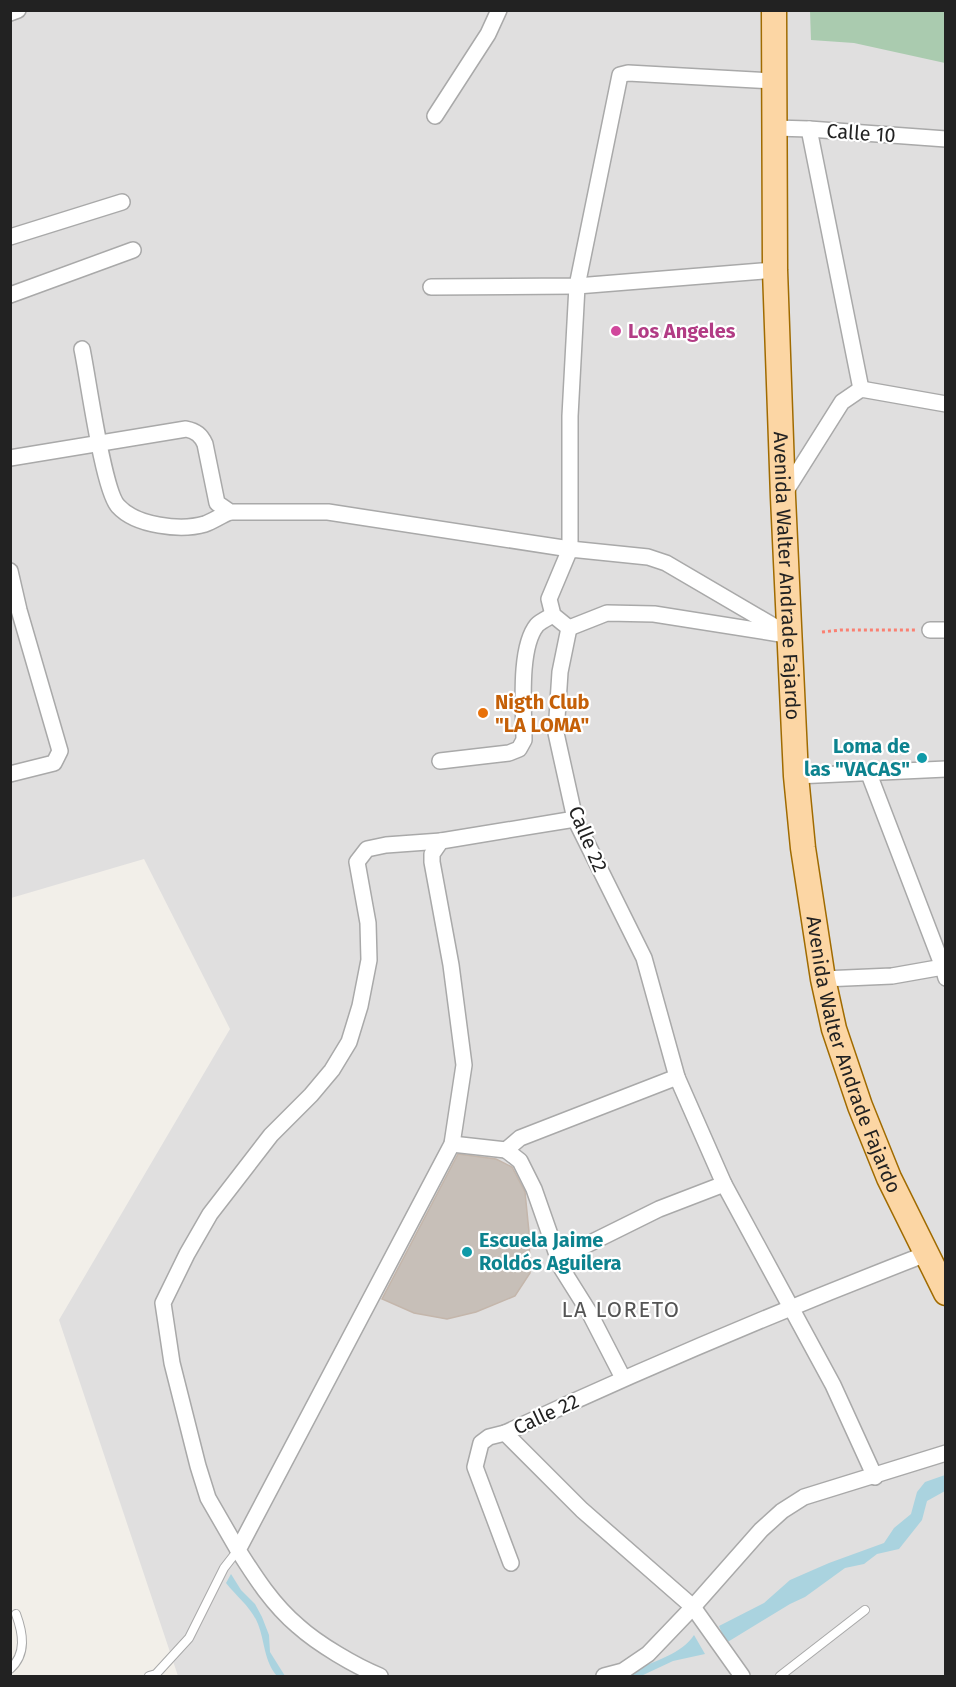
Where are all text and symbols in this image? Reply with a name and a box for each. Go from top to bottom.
street label: Calle 10 [826,119,896,147]
place label: Los Angeles [628,319,736,343]
marker: Los Angeles [609,324,623,338]
street label: Avenida Walter Andrade Fajardo [769,431,805,721]
place label: Nigth Club "LA LOMA" [495,690,590,737]
marker: Nigth Club "LA LOMA" [476,706,490,720]
place label: Loma de las "VACAS" [804,734,910,781]
marker: Loma de las "VACAS" [915,751,929,765]
street label: Calle 22 [563,802,613,876]
street label: Avenida Walter Andrade Fajardo [802,914,906,1197]
place label: Escuela Jaime Roldós Aguilera [479,1228,622,1275]
marker: Escuela Jaime Roldós Aguilera [460,1245,474,1259]
district label: LA LORETO [562,1296,681,1323]
street label: Calle 22 [510,1388,582,1440]

